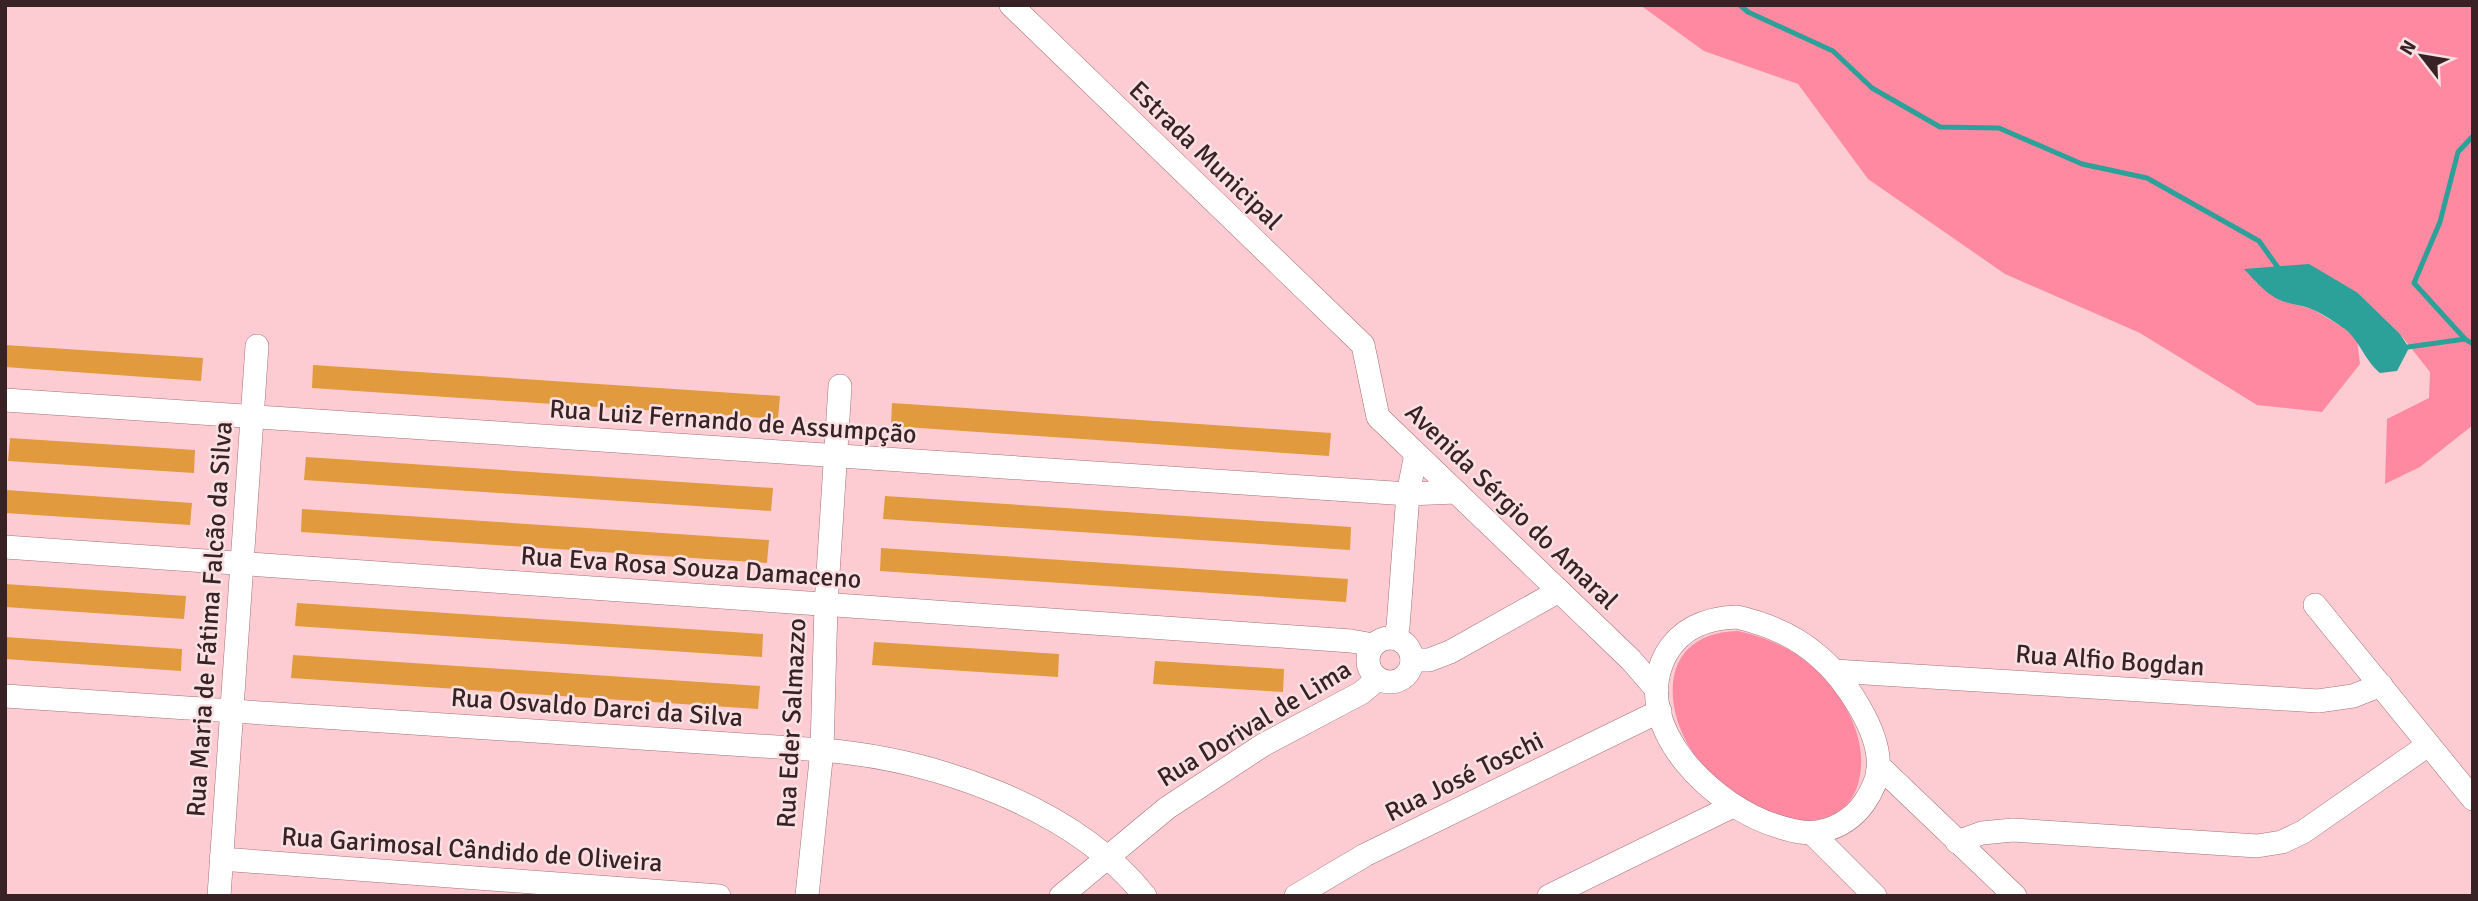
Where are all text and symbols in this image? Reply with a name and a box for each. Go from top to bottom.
north arrow [2387,21,2457,91]
text: N [2395,36,2422,60]
street label: Estrada Municipal [1122,74,1289,237]
street label: Rua Luiz Fernando de Assumpção [548,393,918,451]
street label: Avenida Sérgio do Amaral [1398,397,1624,617]
street label: Rua Maria de Fátima Falcão da Silva [180,420,240,818]
street label: Rua Eva Rosa Souza Damaceno [520,540,862,596]
street label: Rua Eder Salmazzo [771,617,813,829]
street label: Rua Alfio Bogdan [2014,638,2206,684]
street label: Rua Dorival de Lima [1152,653,1357,794]
street label: Rua Osvaldo Darci da Silva [450,682,744,734]
street label: Rua José Toschi [1380,725,1549,829]
street label: Rua Garimosal Cândido de Oliveira [280,821,664,879]

